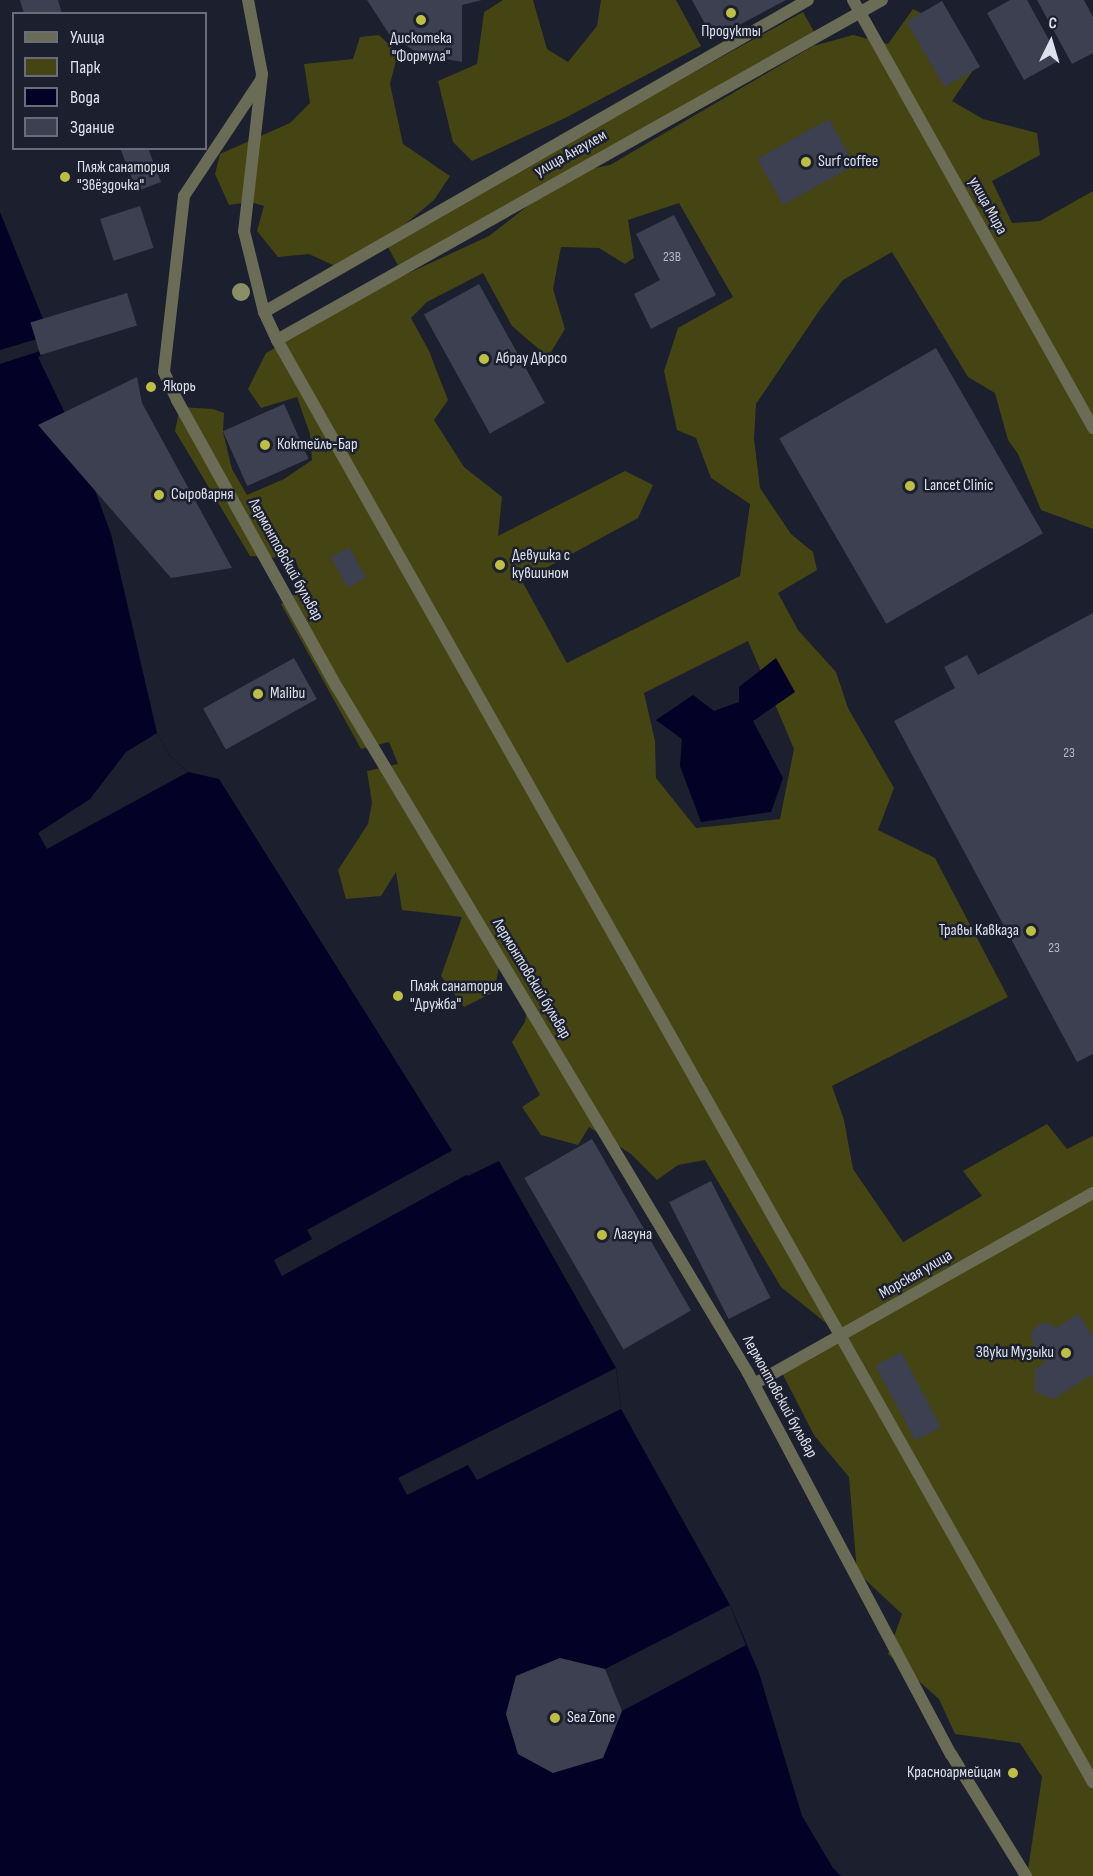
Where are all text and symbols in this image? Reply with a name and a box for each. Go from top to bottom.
marker: Продукты [724,6,738,20]
legend [12,12,207,150]
north arrow [1021,12,1081,72]
marker: Дискотека "Формула" [414,13,428,27]
text: С [1048,14,1058,33]
place label: Продукты [701,22,761,42]
text: Улица [70,27,105,48]
place label: Дискотека "Формула" [390,29,452,67]
text: Парк [70,57,100,78]
text: Вода [70,87,100,108]
text: Здание [70,117,115,138]
street label: улица Ангулем [532,126,610,182]
place label: Surf coffee [818,152,878,172]
marker: Surf coffee [799,155,813,169]
place label: Пляж санатория "Звёздочка" [77,158,170,196]
marker: Пляж санатория "Звёздочка" [58,170,72,184]
street label: улица Мира [963,174,1011,238]
house number: 23В [663,249,681,265]
place label: Абрау Дюрсо [496,349,567,369]
marker: Абрау Дюрсо [477,352,491,366]
place label: Якорь [163,377,196,397]
marker: Якорь [144,380,158,394]
place label: Коктейль-Бар [277,435,358,455]
marker: Коктейль-Бар [258,438,272,452]
place label: Lancet Clinic [924,476,993,496]
marker: Lancet Clinic [901,477,919,495]
place label: Сыроварня [171,485,233,505]
marker: Сыроварня [152,488,166,502]
street label: Лермонтовский бульвар [243,495,327,625]
place label: Девушка с кувшином [512,546,570,584]
marker: Девушка с кувшином [493,558,507,572]
place label: Malibu [270,684,305,704]
marker: Malibu [251,687,265,701]
house number: 23 [1063,745,1075,761]
street label: Лермонтовский бульвар [487,915,575,1043]
place label: Травы Кавказа [939,921,1019,941]
marker: Травы Кавказа [1024,924,1038,938]
house number: 23 [1048,940,1060,956]
place label: Пляж санатория "Дружба" [410,977,503,1015]
marker: Пляж санатория "Дружба" [391,989,405,1003]
place label: Лагуна [614,1225,652,1245]
marker: Лагуна [595,1228,609,1242]
street label: Морская улица [876,1246,956,1304]
street label: Лермонтовский бульвар [737,1332,821,1462]
place label: Звуки Музыки [976,1343,1054,1363]
marker: Звуки Музыки [1059,1346,1073,1360]
place label: Sea Zone [567,1708,615,1728]
marker: Sea Zone [548,1711,562,1725]
place label: Красноармейцам [907,1763,1001,1783]
marker: Красноармейцам [1006,1766,1020,1780]

